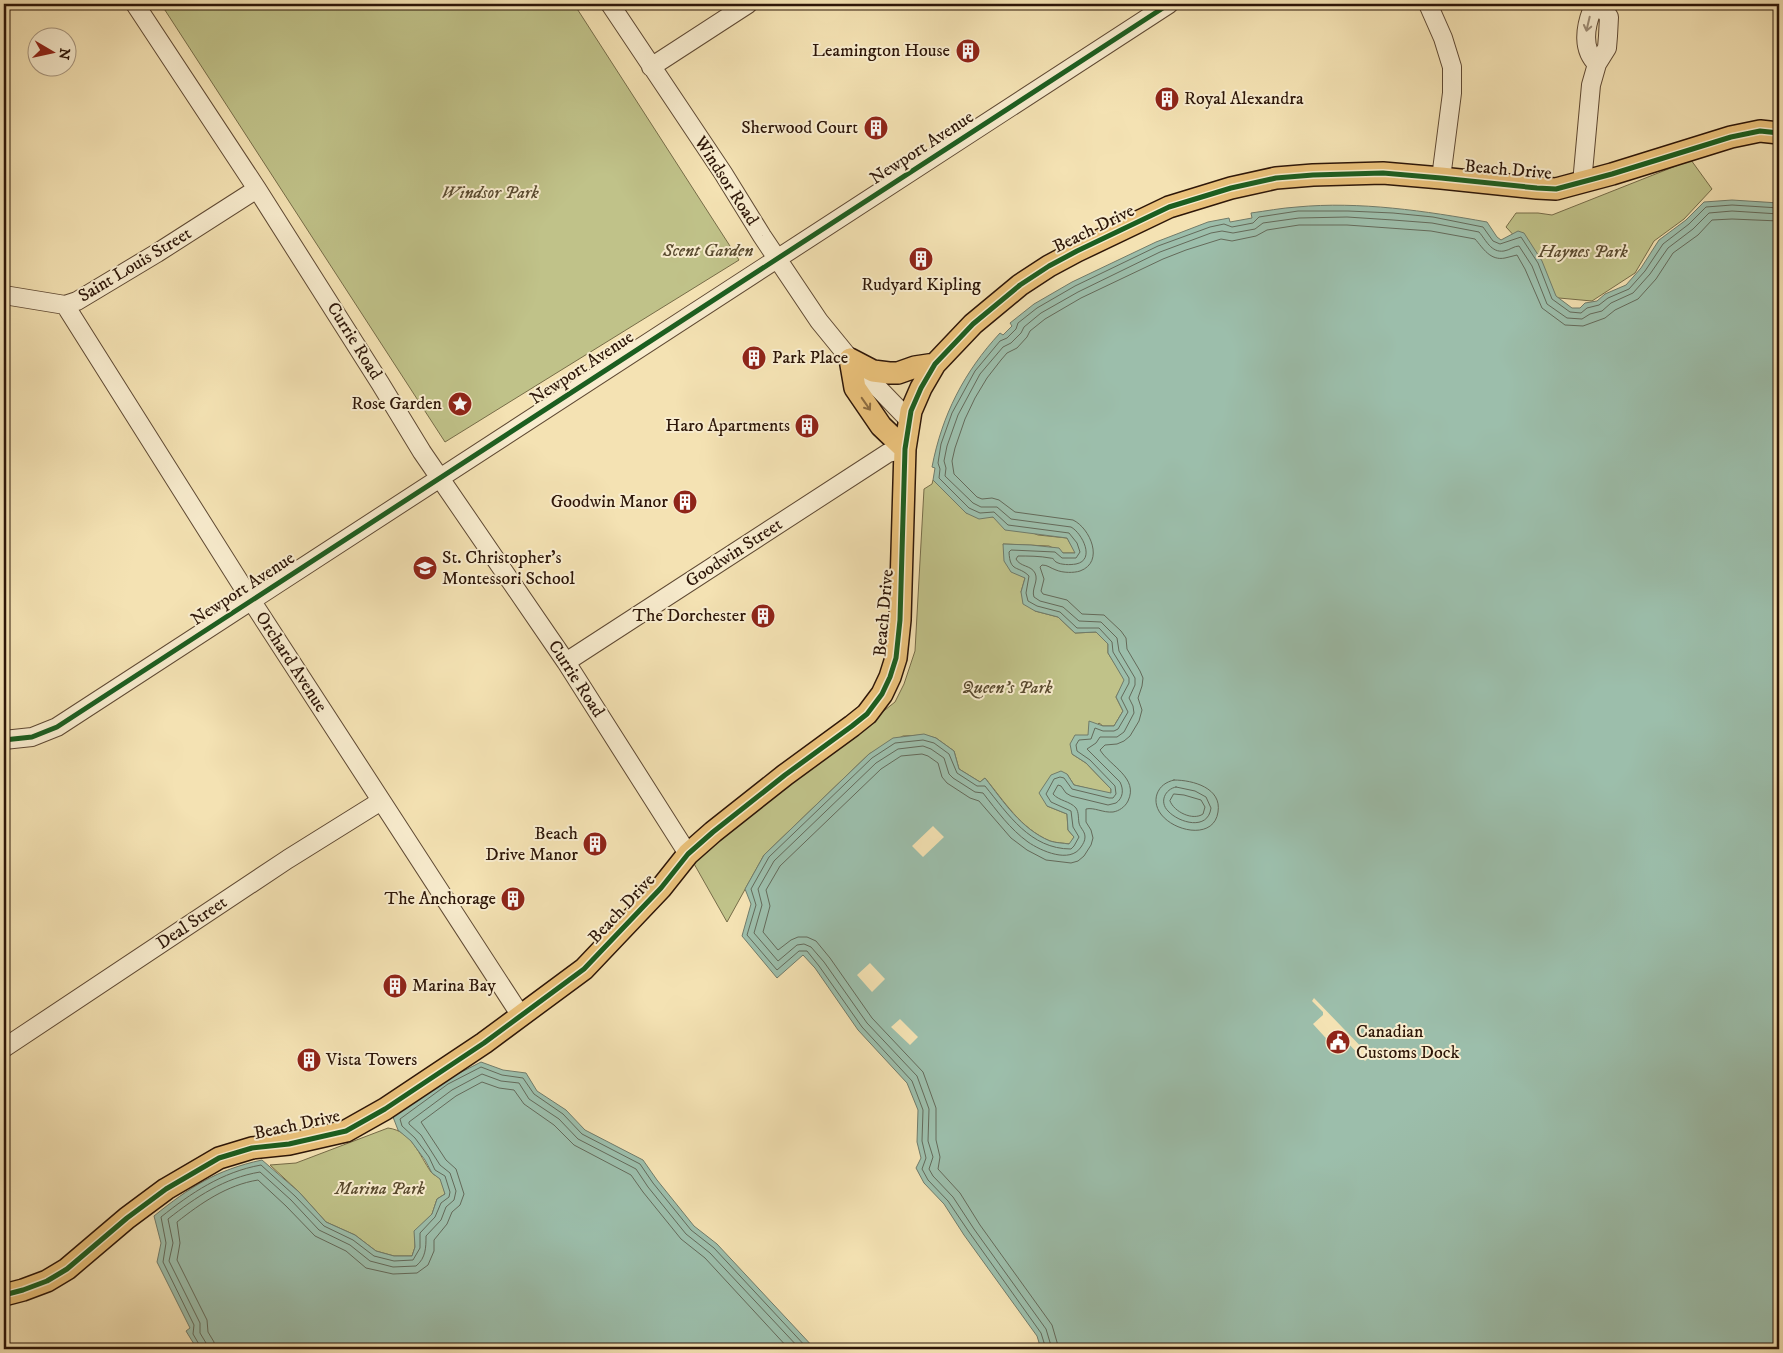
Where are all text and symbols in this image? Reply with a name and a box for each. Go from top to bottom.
one-way arrow [1583,15,1592,31]
north arrow [28,28,78,78]
building icon: Leamington House [955,38,981,64]
place label: Leamington House [812,40,950,62]
text: N [54,47,74,61]
building icon: Royal Alexandra [1154,86,1180,112]
place label: Royal Alexandra [1184,88,1304,110]
street label: Newport Avenue [866,106,978,190]
building icon: Sherwood Court [863,115,889,141]
place label: Sherwood Court [741,117,858,139]
street label: Windsor Road [688,131,763,230]
street label: Beach Drive [1463,155,1553,185]
park label: Windsor Park [441,182,539,204]
street label: Beach Drive [1050,200,1138,258]
street label: Saint Louis Street [74,222,196,307]
park label: Scent Garden [662,240,753,262]
park label: Haynes Park [1537,241,1628,263]
building icon: Rudyard Kipling [908,246,934,272]
place label: Rudyard Kipling [861,274,981,296]
street label: Currie Road [322,298,386,384]
street label: Newport Avenue [526,326,638,410]
building icon: Park Place [741,345,767,371]
place label: Park Place [772,347,848,369]
place icon: Rose Garden [447,391,473,417]
place label: Rose Garden [351,393,443,415]
one-way arrow [861,397,871,411]
building icon: Haro Apartments [794,413,820,439]
place label: Haro Apartments [665,415,790,437]
building icon: Goodwin Manor [672,489,698,515]
place label: Goodwin Manor [551,491,668,513]
street label: Goodwin Street [681,513,787,592]
street label: Newport Avenue [187,547,299,631]
place label: St. Christopher's Montessori School [442,547,575,590]
school or university icon: St. Christopher's Montessori School [412,555,438,581]
street label: Beach Drive [869,568,899,658]
building icon: The Dorchester [750,603,776,629]
place label: The Dorchester [632,605,746,627]
street label: Orchard Avenue [250,608,332,716]
street label: Currie Road [543,636,609,722]
park label: Queen’s Park [962,677,1053,699]
place label: Beach Drive Manor [485,823,579,866]
building icon: Beach Drive Manor [582,831,608,857]
street label: Beach Drive [584,869,660,949]
building icon: The Anchorage [500,886,526,912]
place label: The Anchorage [384,888,496,910]
street label: Deal Street [153,891,232,955]
building icon: Marina Bay [382,973,408,999]
place label: Marina Bay [412,975,496,997]
place label: Canadian Customs Dock [1356,1021,1460,1064]
public building icon: Canadian Customs Dock [1325,1029,1351,1055]
building icon: Vista Towers [296,1047,322,1073]
place label: Vista Towers [325,1049,417,1071]
street label: Beach Drive [252,1105,342,1145]
park label: Marina Park [333,1178,425,1200]

